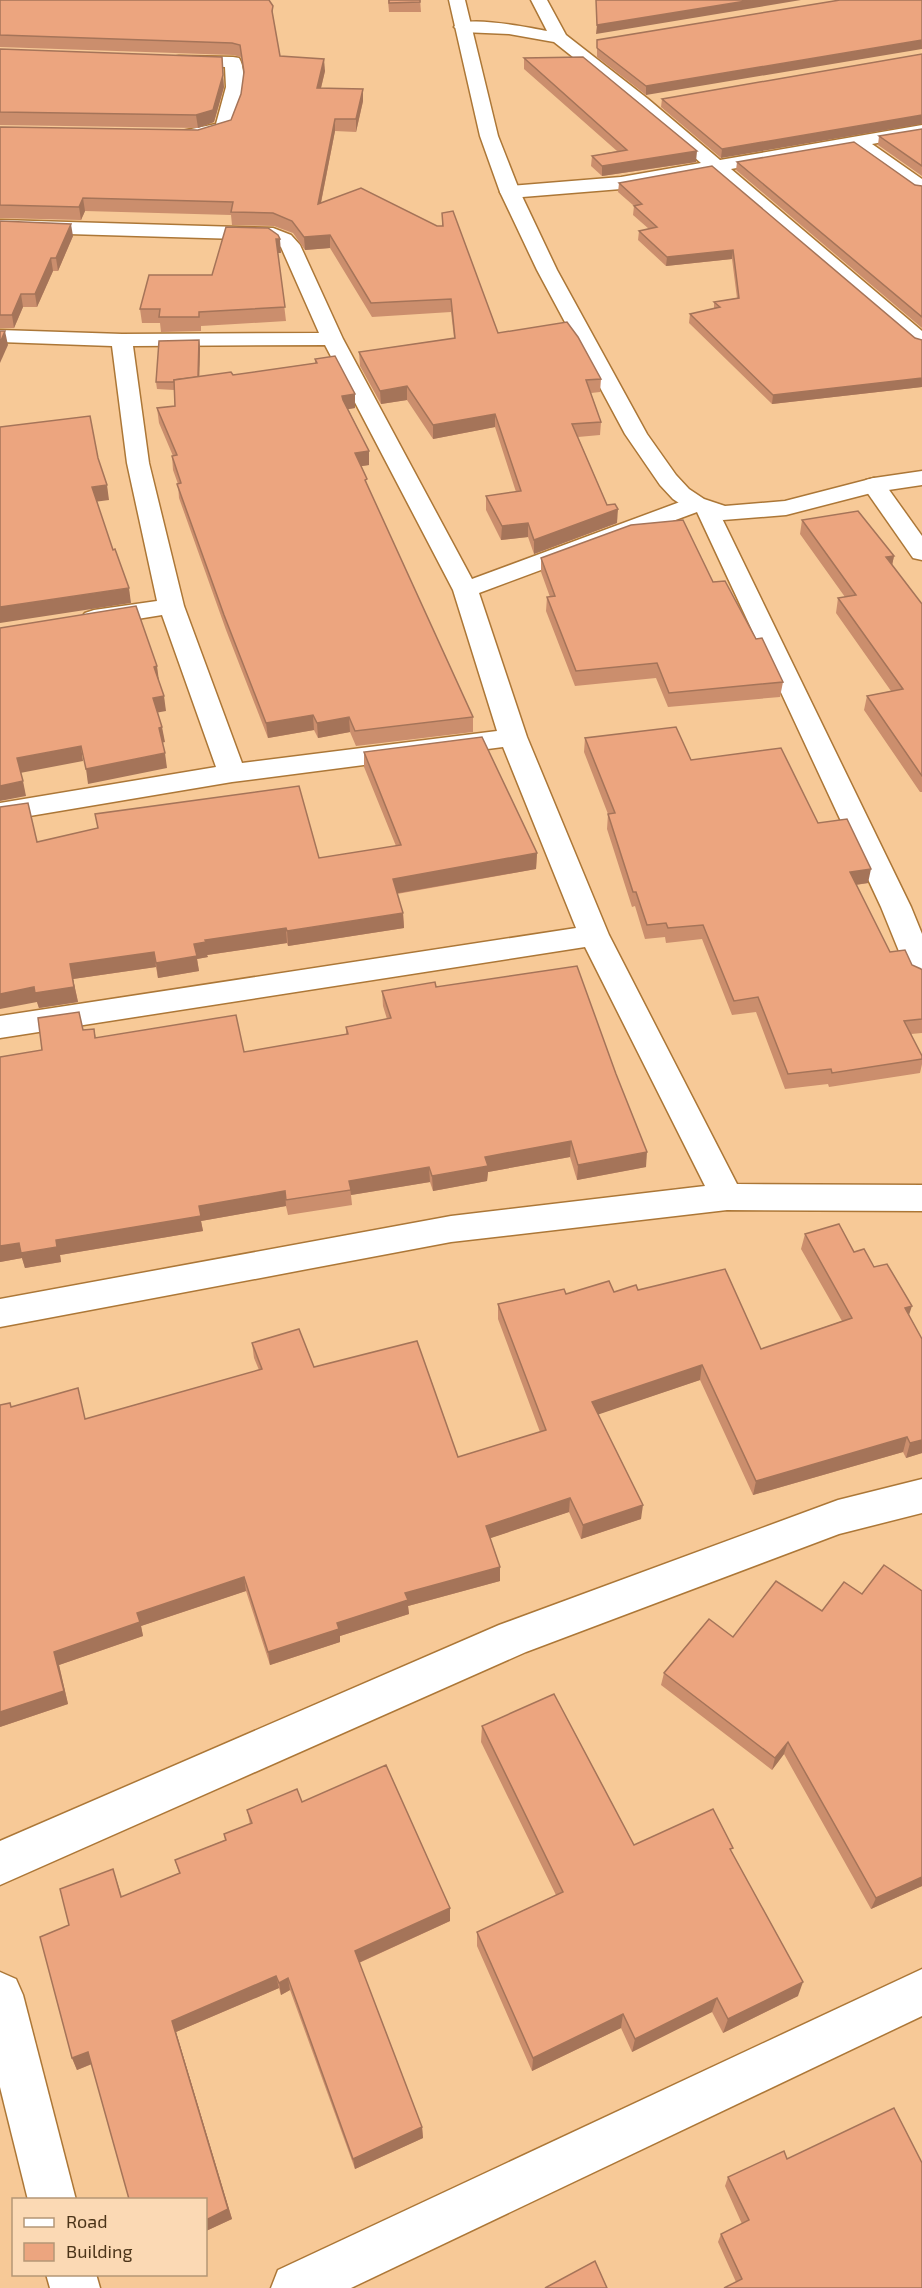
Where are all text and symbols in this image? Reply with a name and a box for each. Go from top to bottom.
legend [12,2198,207,2276]
text: Road [66,2210,107,2232]
text: Building [66,2240,133,2262]

